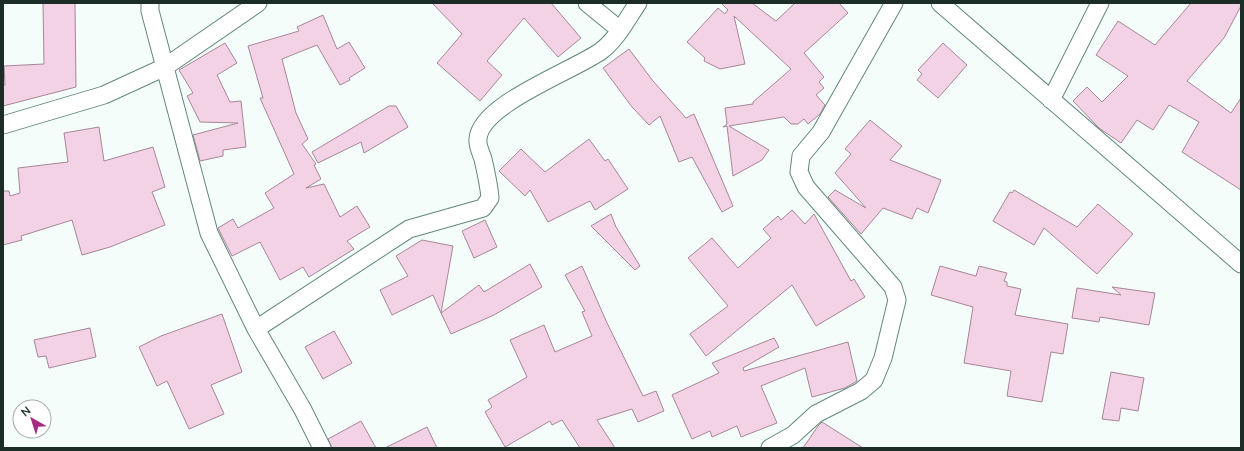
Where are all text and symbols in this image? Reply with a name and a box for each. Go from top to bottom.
north arrow [12,399,52,439]
text: N [18,403,33,419]

